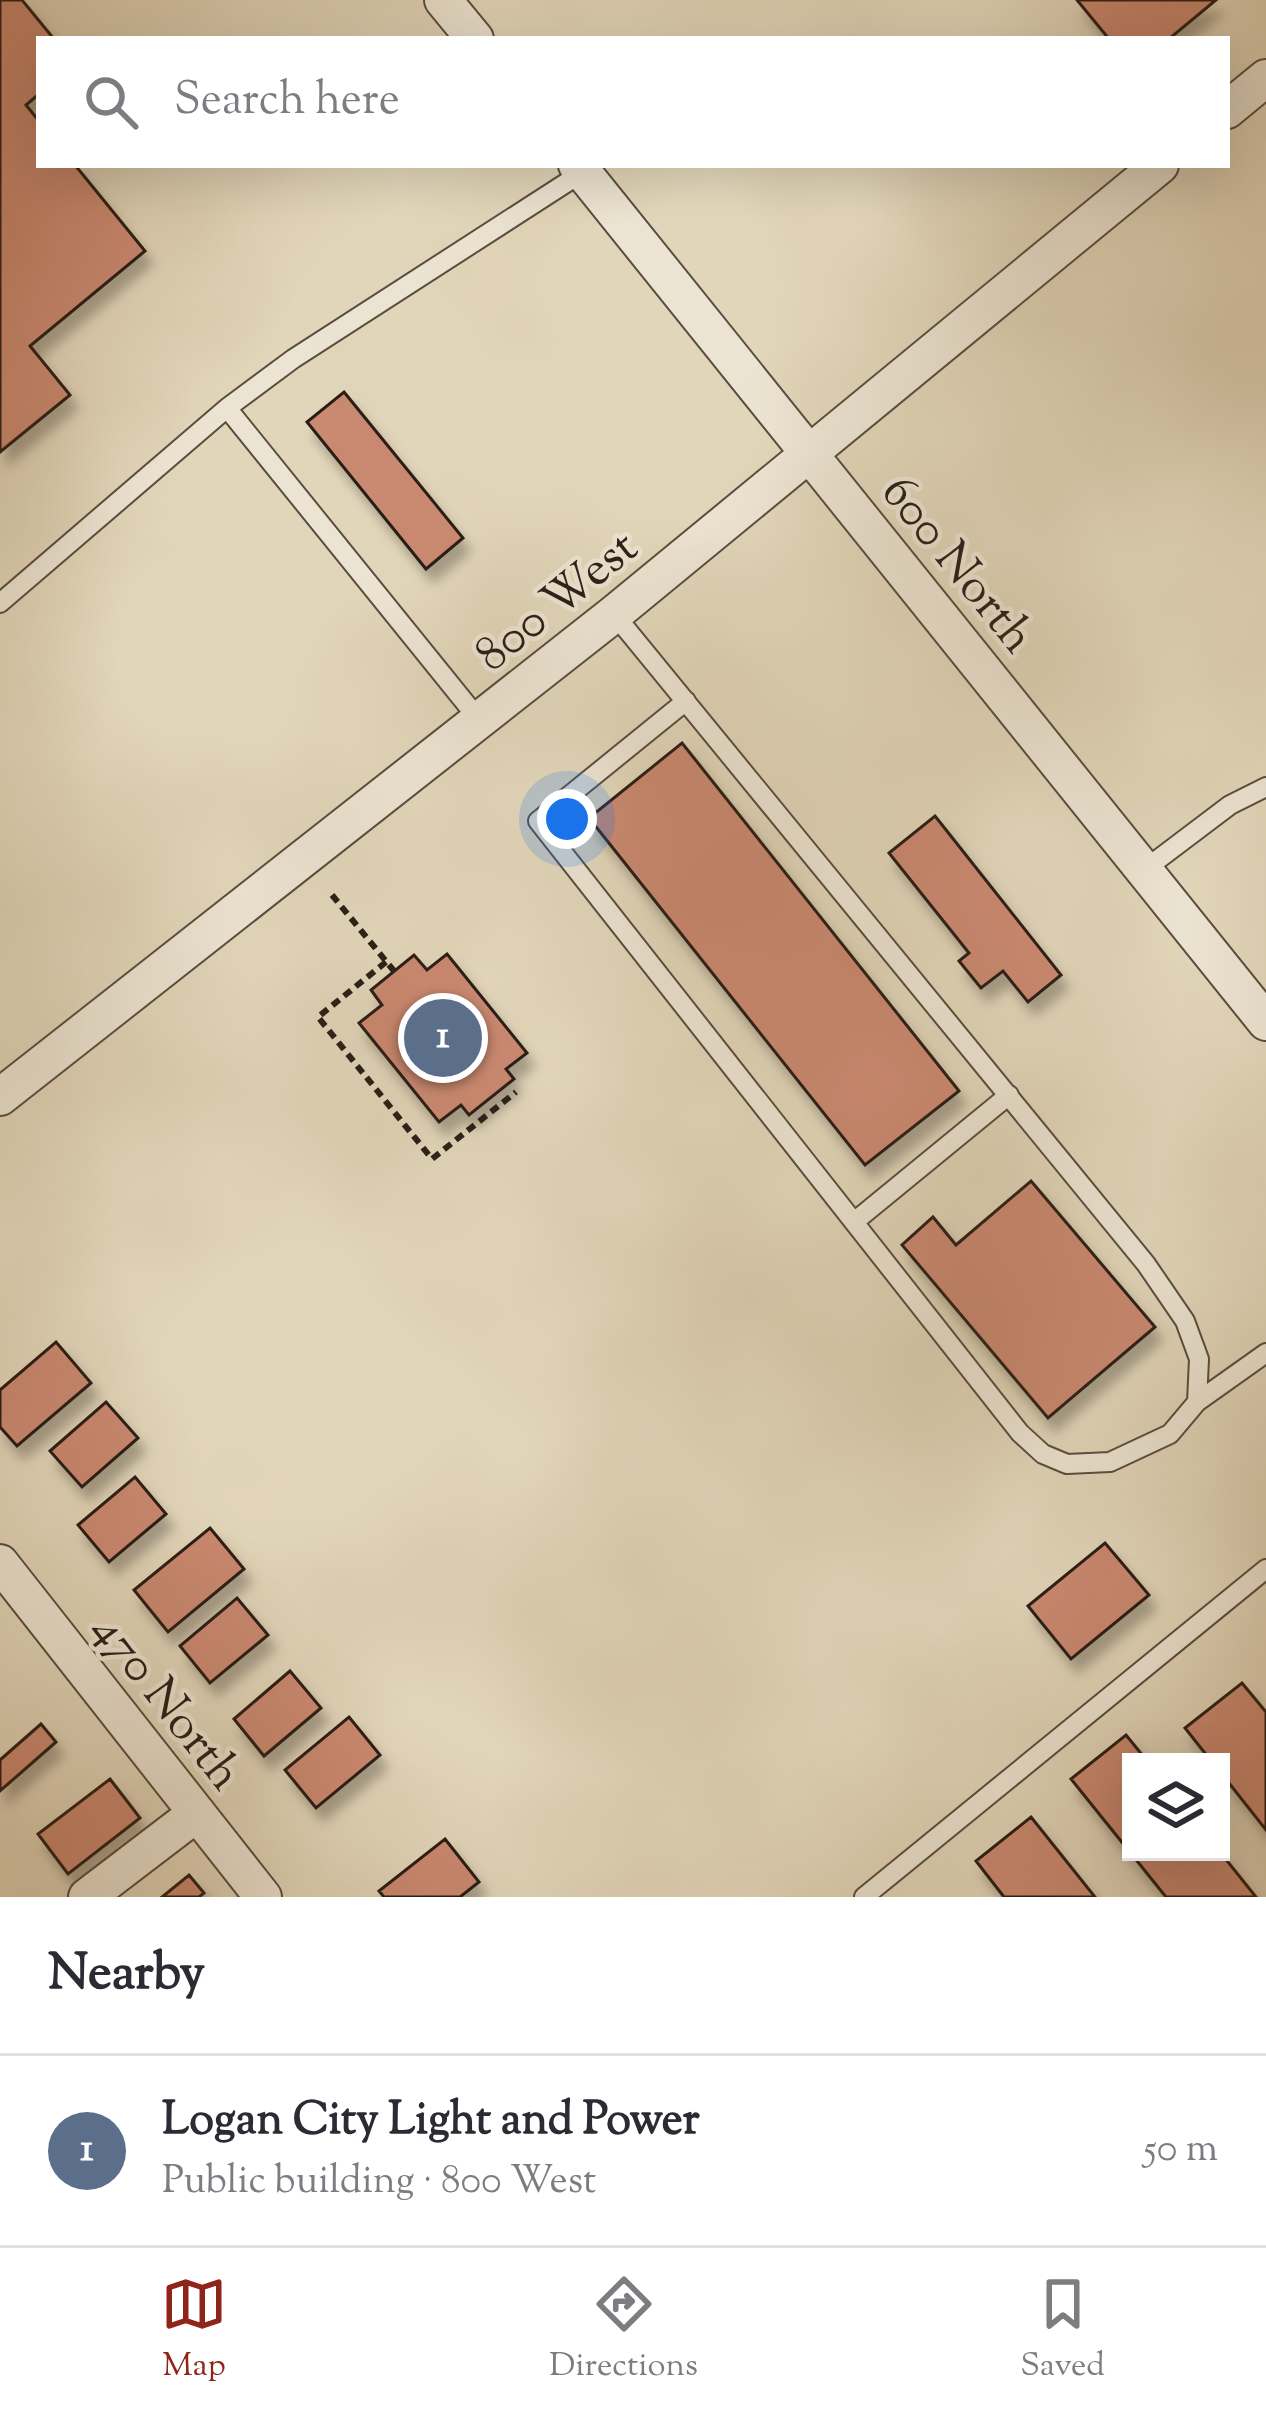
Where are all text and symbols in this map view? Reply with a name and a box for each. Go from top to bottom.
search box [36,36,1230,168]
icon: search [78,69,144,135]
text: Search here [174,70,400,135]
street label: 600 North [862,463,1049,670]
street label: 800 West [462,516,654,690]
your location [537,789,597,849]
pin: 1 [404,993,482,1083]
street label: 470 North [73,1600,256,1807]
map controls [1122,1753,1230,1861]
button: layers [1122,1753,1230,1861]
text: Nearby [48,1939,205,2012]
text: Logan City Light and Power [162,2090,700,2155]
text: 1 [80,2123,94,2179]
text: 50 m [1143,2123,1218,2179]
text: Public building · 800 West [162,2155,596,2211]
tab: Map [161,2271,227,2391]
tab: Directions [549,2271,698,2391]
tab: Saved [1020,2271,1105,2391]

